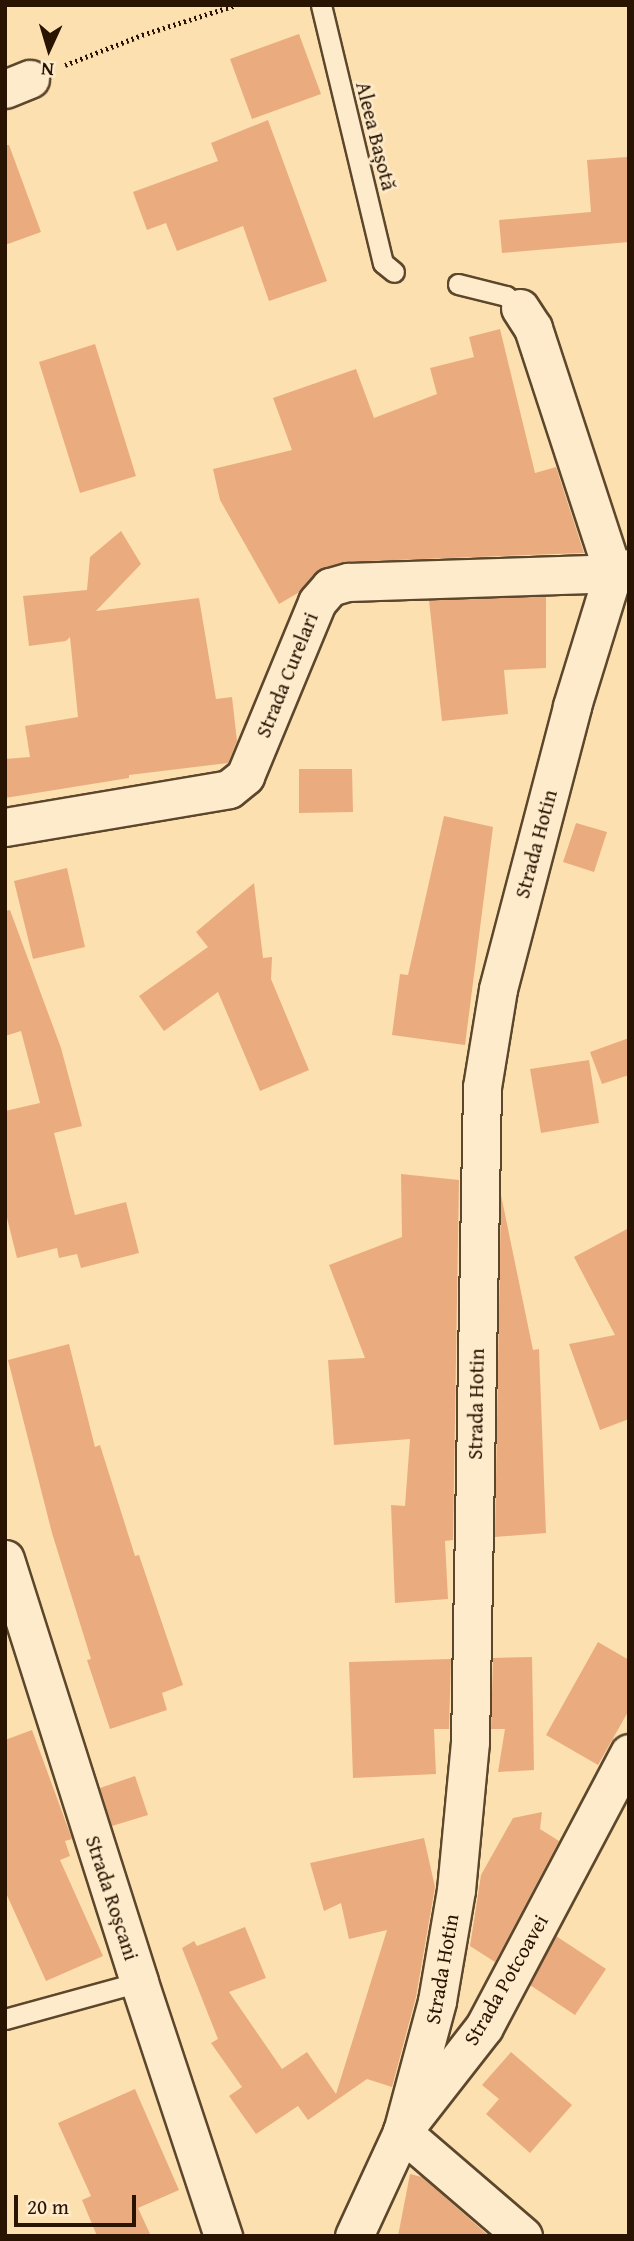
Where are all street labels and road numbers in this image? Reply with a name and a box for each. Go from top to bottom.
street label: Aleea Bașotă [350,79,402,193]
street label: Strada Curelari [250,609,324,741]
street label: Strada Hotin [509,787,563,901]
street label: Strada Hotin [462,1348,490,1460]
street label: Strada Roșcani [80,1832,144,1964]
street label: Strada Potcoavei [458,1910,554,2050]
street label: Strada Hotin [420,1912,464,2026]

